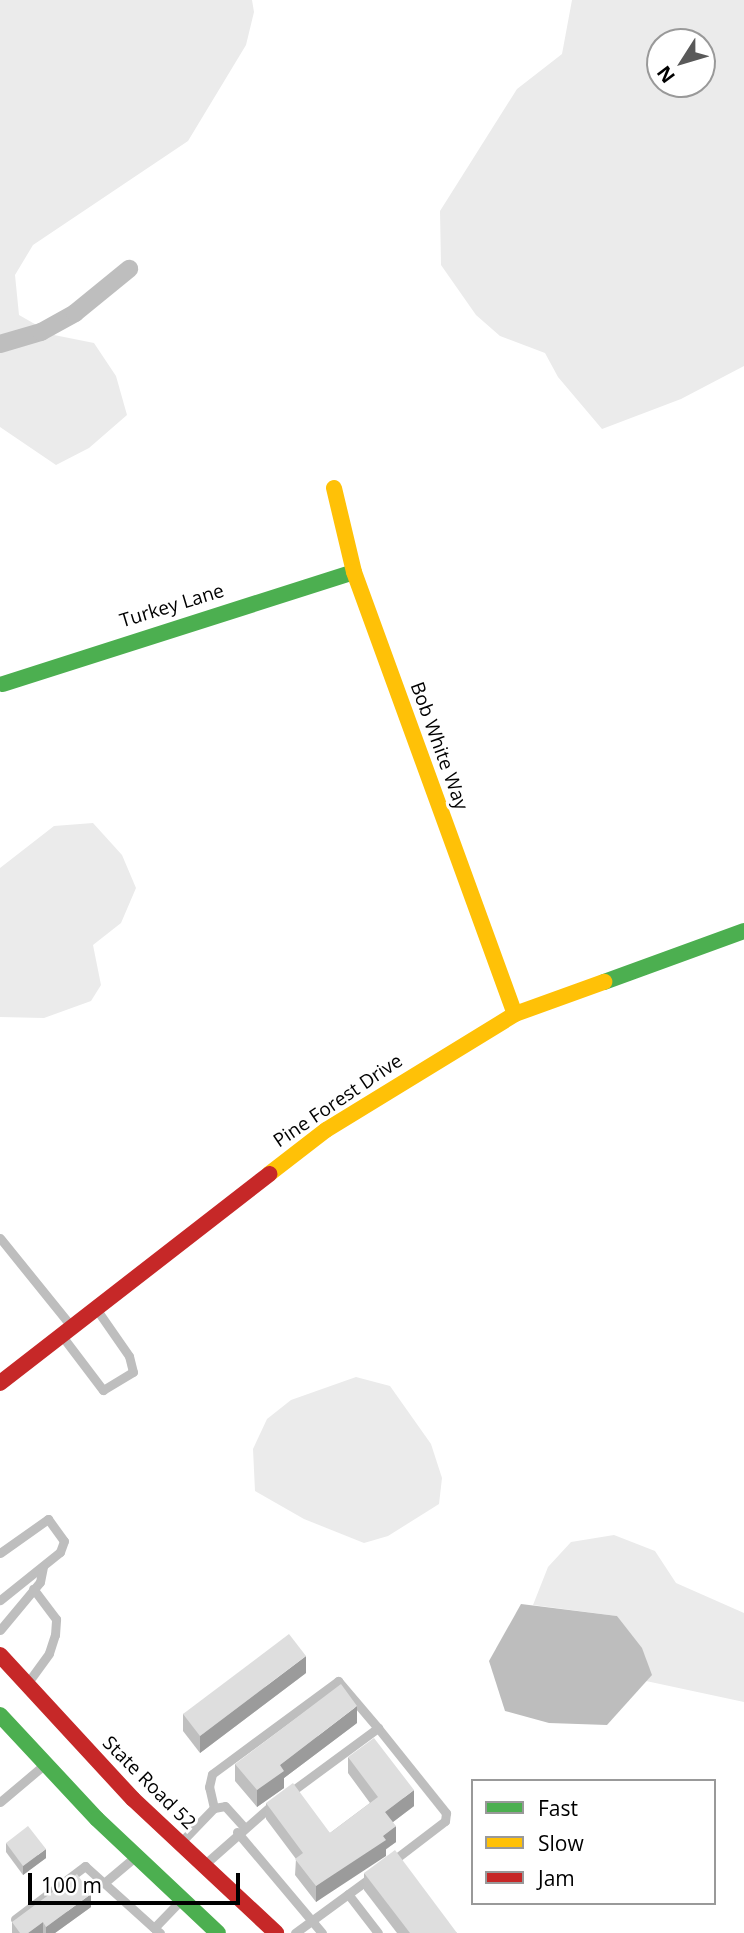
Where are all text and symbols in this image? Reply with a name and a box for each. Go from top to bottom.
north arrow [646,28,716,98]
text: N [651,60,681,88]
street label: Turkey Lane [117,579,227,633]
street label: Bob White Way [405,679,473,813]
street label: Pine Forest Drive [269,1049,407,1153]
street label: State Road 52 [98,1732,200,1834]
legend [471,1779,716,1905]
text: Fast [538,1794,578,1822]
text: Slow [538,1829,584,1857]
scale bar [32,1860,243,1904]
text: Jam [538,1864,575,1892]
text: 100 m [41,1871,102,1899]

